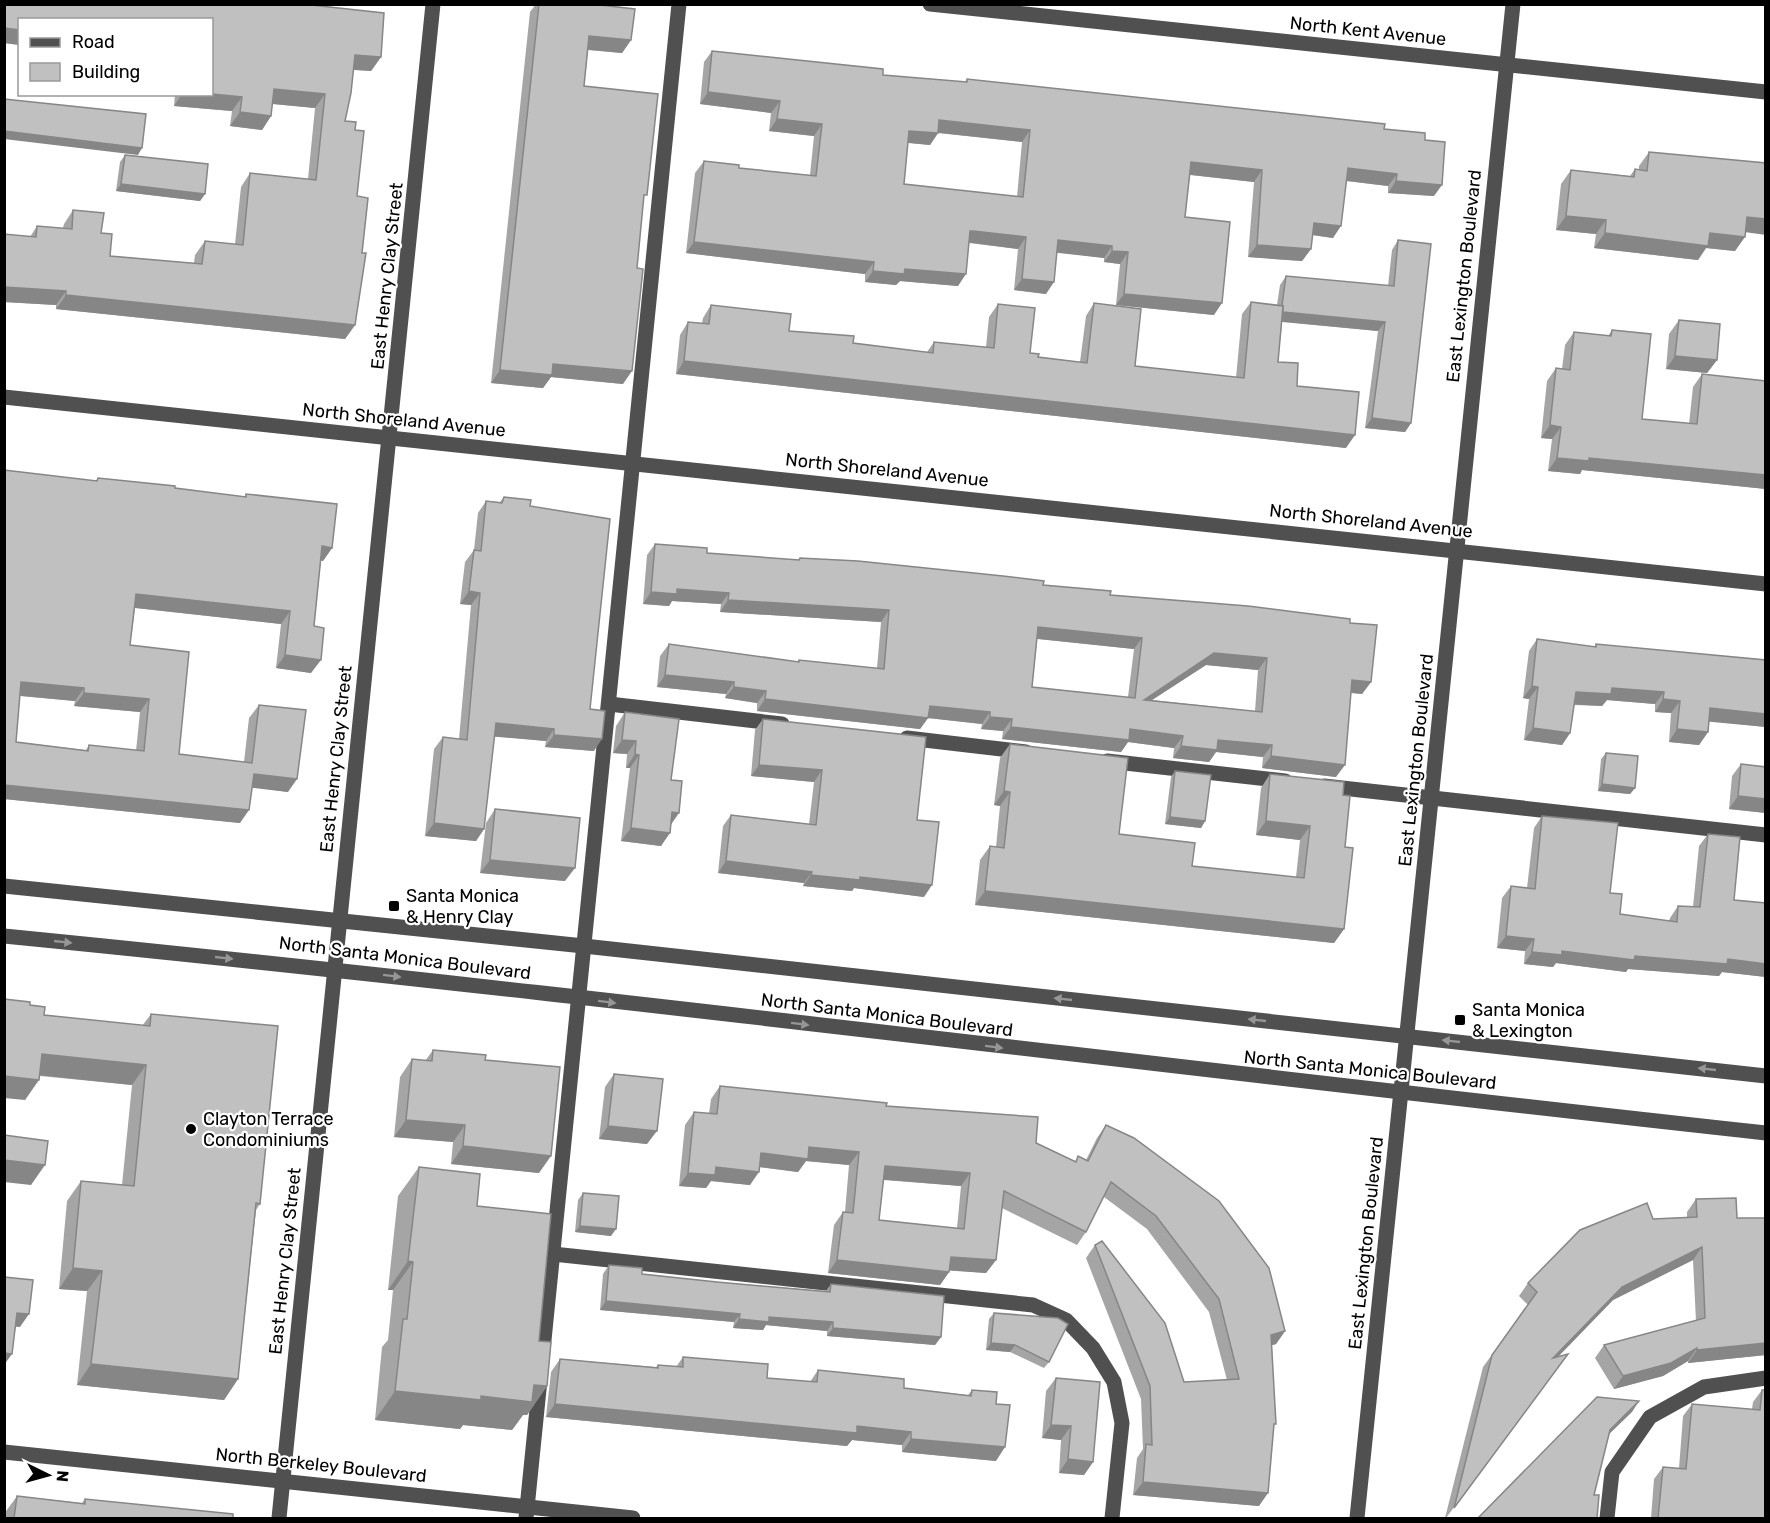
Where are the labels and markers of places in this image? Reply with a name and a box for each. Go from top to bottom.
place label: Santa Monica & Henry Clay [406,885,519,928]
marker: Santa Monica & Henry Clay [387,899,401,913]
place label: Santa Monica & Lexington [1472,999,1585,1042]
marker: Santa Monica & Lexington [1453,1013,1467,1027]
place label: Clayton Terrace Condominiums [203,1108,334,1151]
marker: Clayton Terrace Condominiums [184,1122,198,1136]

